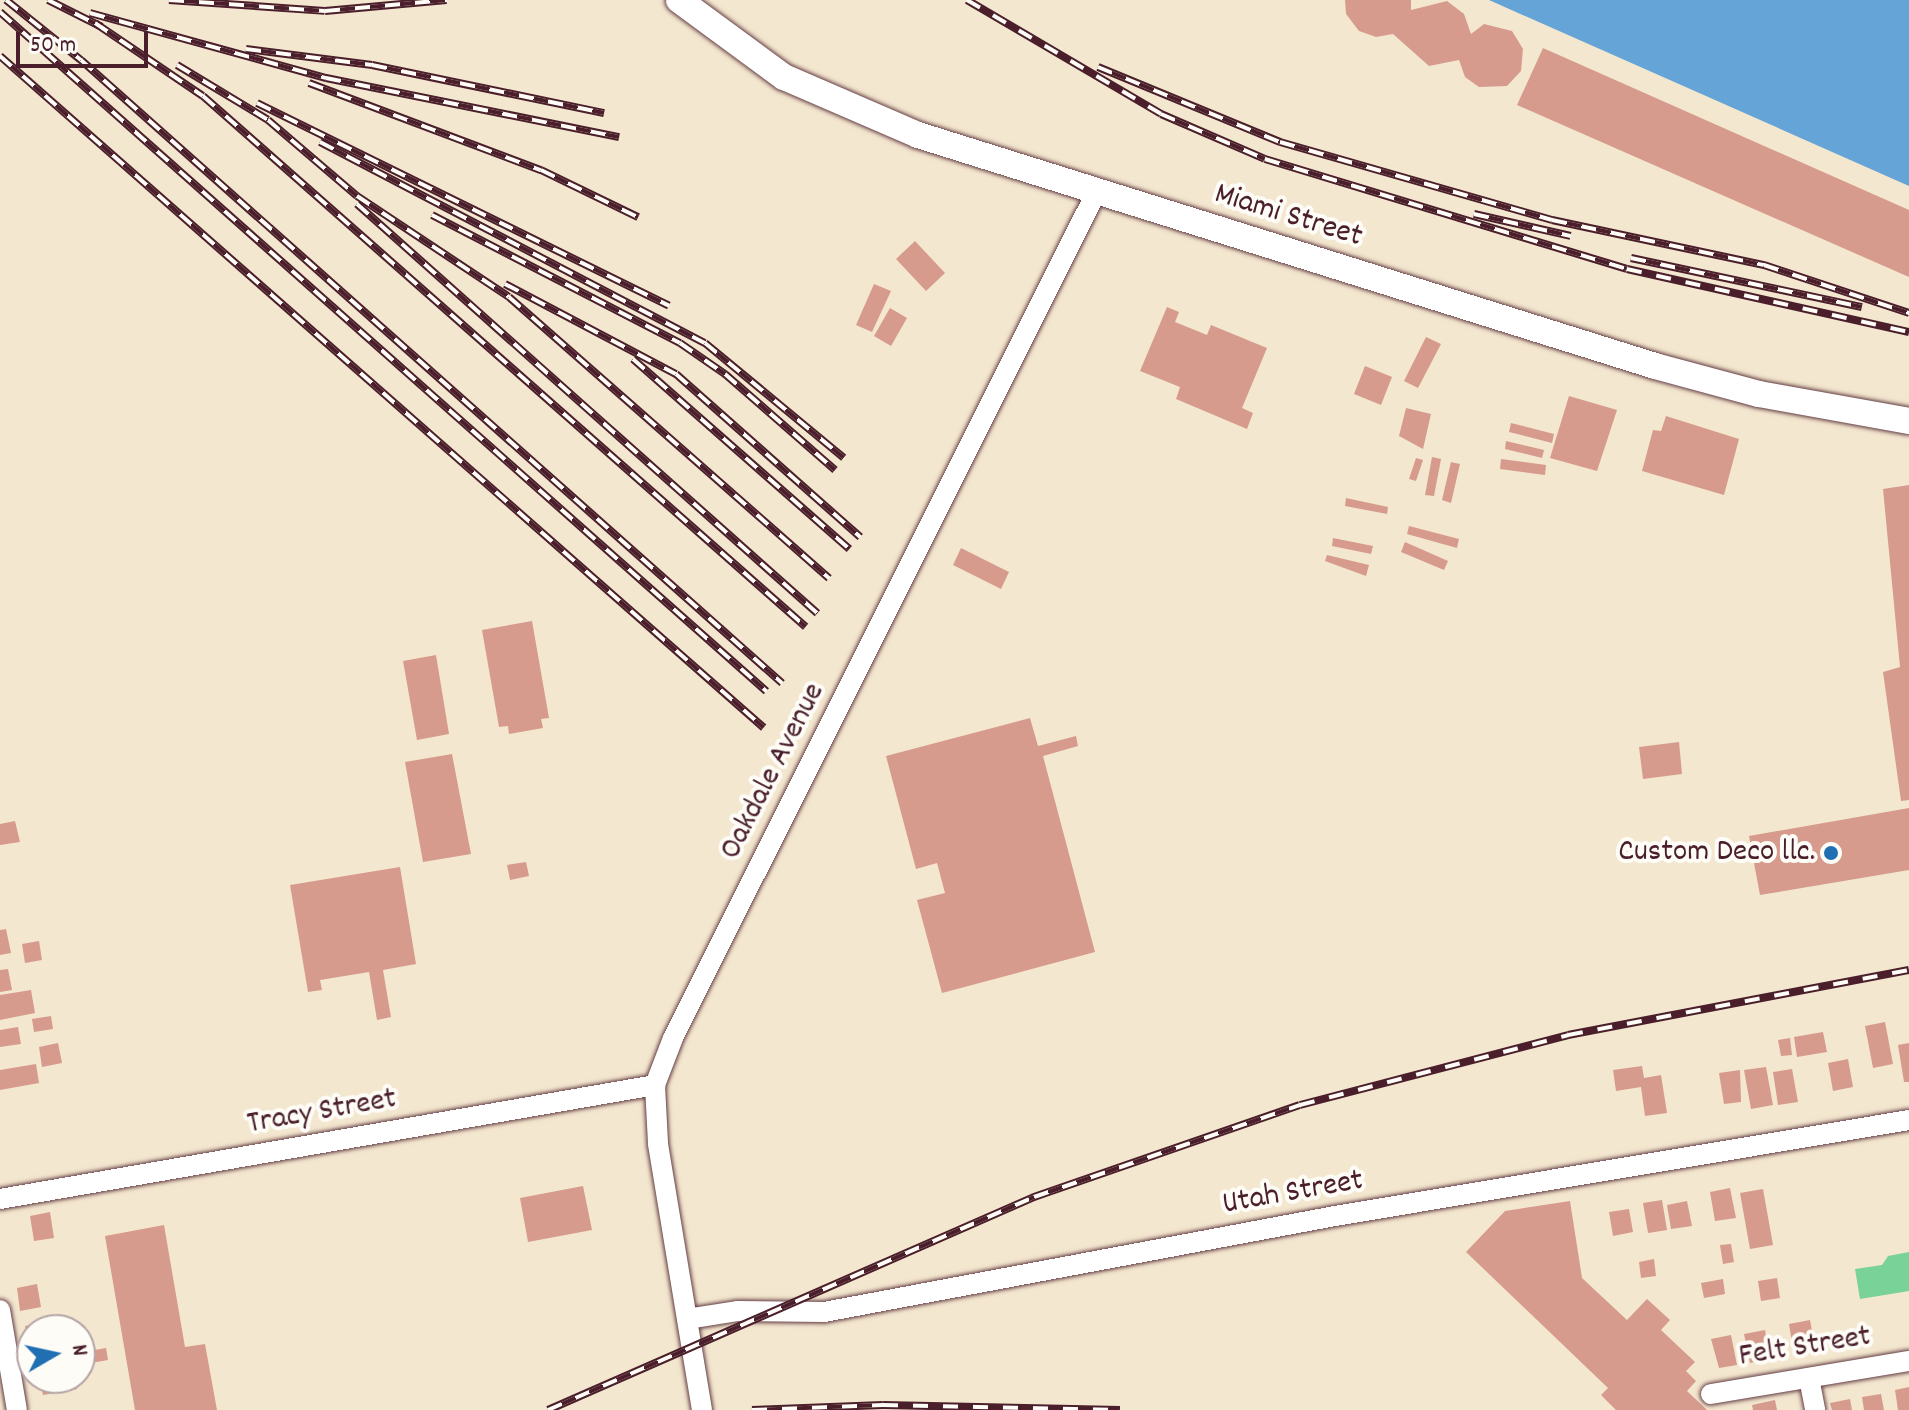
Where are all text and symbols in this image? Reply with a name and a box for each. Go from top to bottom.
scale bar [20,16,152,66]
text: 50 m [30,29,76,63]
street label: Miami Street [1209,176,1367,258]
street label: Oakdale Avenue [713,677,835,867]
place label: Custom Deco llc. [1618,834,1815,872]
marker: Custom Deco llc. [1822,844,1840,862]
street label: Tracy Street [245,1081,399,1145]
street label: Utah Street [1220,1163,1366,1225]
north arrow [16,1314,96,1394]
street label: Felt Street [1736,1319,1874,1377]
text: N [62,1343,94,1358]

